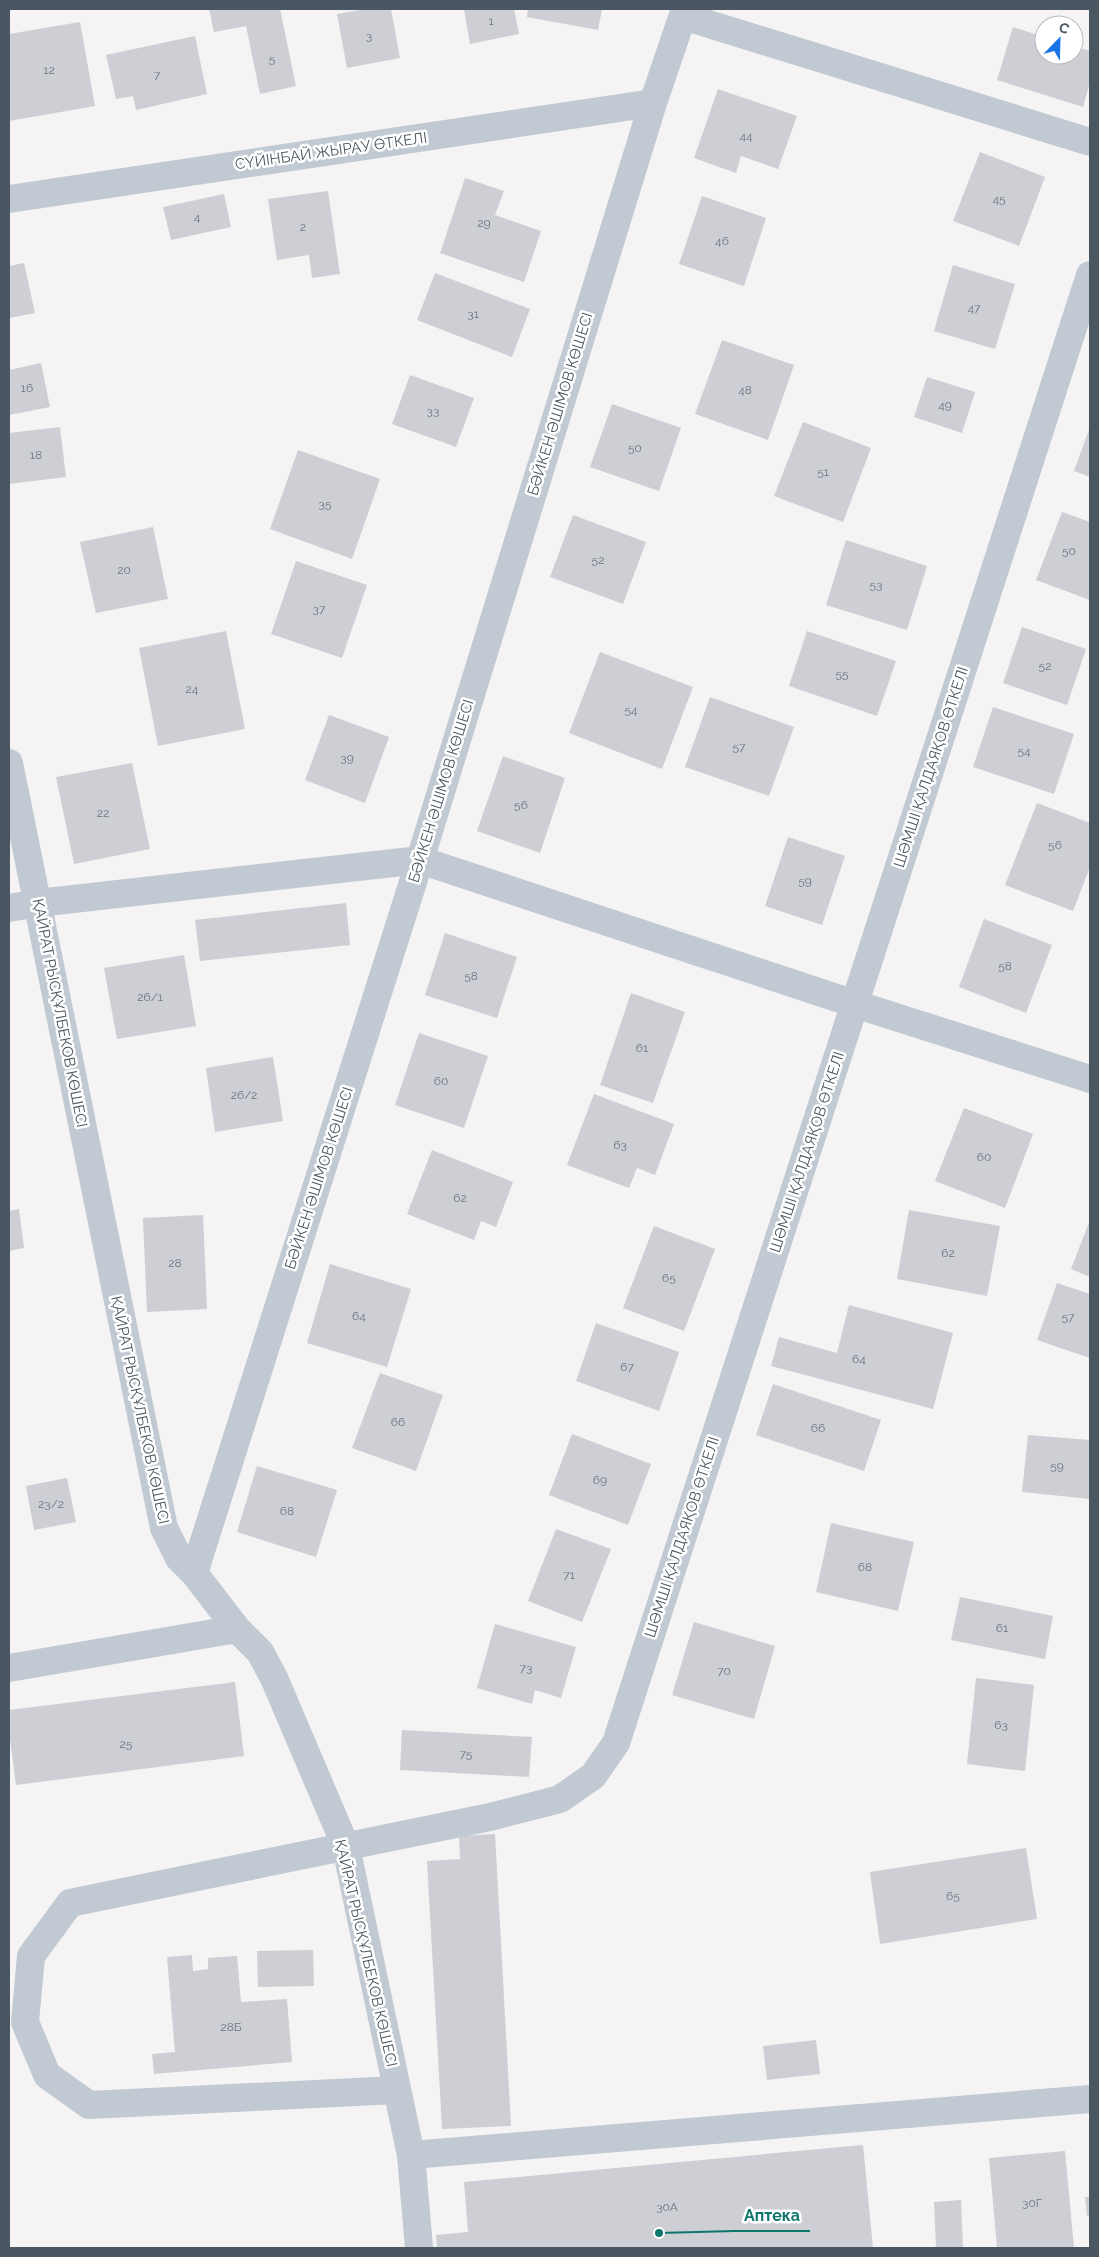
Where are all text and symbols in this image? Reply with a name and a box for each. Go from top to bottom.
house number: 1 [488,14,494,28]
north arrow [1034,15,1084,65]
text: С [1057,19,1072,37]
house number: 3 [366,29,372,43]
house number: 5 [269,52,276,66]
house number: 12 [43,63,55,77]
house number: 7 [154,68,161,82]
street label: СҮЙІНБАЙ ЖЫРАУ ӨТКЕЛІ [234,129,428,173]
house number: 44 [739,129,753,143]
house number: 45 [992,192,1006,206]
house number: 4 [194,210,201,224]
house number: 29 [477,216,491,230]
house number: 2 [300,220,306,234]
house number: 46 [715,234,729,248]
house number: 47 [968,301,981,315]
house number: 31 [467,307,479,321]
street label: БӘЙКЕН ӘШІМОВ КӨШЕСІ [524,310,596,498]
house number: 16 [21,381,33,395]
house number: 48 [738,383,752,397]
house number: 49 [938,398,952,412]
house number: 33 [427,404,439,418]
house number: 50 [628,441,642,455]
house number: 18 [30,448,42,462]
house number: 51 [817,465,829,479]
house number: 35 [319,497,332,511]
house number: 50 [1062,544,1076,558]
house number: 52 [592,553,604,567]
house number: 20 [117,563,131,577]
house number: 53 [870,578,882,592]
house number: 37 [313,602,326,616]
house number: 52 [1039,659,1051,673]
street label: ШӘМШІ ҚАЛДАЯҚОВ ӨТКЕЛІ [890,664,972,870]
house number: 55 [835,667,849,681]
house number: 24 [186,682,199,696]
street label: БӘЙКЕН ӘШІМОВ КӨШЕСІ [405,697,477,885]
house number: 54 [624,703,638,717]
house number: 57 [733,740,746,754]
house number: 54 [1017,744,1031,758]
house number: 39 [340,751,354,765]
house number: 56 [514,798,528,812]
house number: 22 [97,806,109,820]
house number: 56 [1048,838,1062,852]
house number: 59 [798,874,812,888]
street label: ҚАЙРАТ РЫСҚҰЛБЕКОВ КӨШЕСІ [29,897,91,1129]
house number: 58 [998,959,1012,973]
house number: 58 [464,969,478,983]
house number: 26/1 [137,990,163,1004]
house number: 61 [636,1041,648,1055]
street label: ШӘМШІ ҚАЛДАЯҚОВ ӨТКЕЛІ [766,1049,848,1255]
house number: 60 [434,1074,448,1088]
street label: БӘЙКЕН ӘШІМОВ КӨШЕСІ [281,1085,357,1271]
house number: 26/2 [231,1088,257,1102]
house number: 63 [613,1138,627,1152]
house number: 60 [977,1150,991,1164]
house number: 62 [453,1191,467,1205]
house number: 62 [941,1246,955,1260]
house number: 28 [168,1256,182,1270]
house number: 65 [662,1271,676,1285]
street label: ҚАЙРАТ РЫСҚҰЛБЕКОВ КӨШЕСІ [107,1294,173,1526]
house number: 64 [352,1309,366,1323]
house number: 57 [1062,1310,1075,1324]
house number: 64 [852,1352,866,1366]
house number: 67 [620,1360,634,1374]
house number: 66 [391,1415,405,1429]
house number: 66 [811,1421,825,1435]
street label: ШӘМШІ ҚАЛДАЯҚОВ ӨТКЕЛІ [641,1434,723,1640]
house number: 59 [1050,1459,1064,1473]
house number: 69 [593,1473,607,1487]
house number: 23/2 [38,1497,64,1511]
house number: 68 [280,1504,294,1518]
house number: 68 [858,1560,872,1574]
house number: 71 [563,1568,575,1582]
house number: 61 [996,1621,1008,1635]
house number: 73 [520,1661,532,1675]
house number: 70 [717,1664,731,1678]
house number: 63 [994,1718,1008,1732]
house number: 25 [120,1737,133,1751]
house number: 75 [460,1747,473,1761]
street label: ҚАЙРАТ РЫСҚҰЛБЕКОВ КӨШЕСІ [331,1838,401,2068]
house number: 65 [946,1889,960,1903]
house number: 28Б [220,2020,242,2034]
house number: 30Г [1022,2196,1042,2210]
house number: 30А [656,2200,678,2214]
callout: Аптека [734,2200,810,2231]
text: Аптека [744,2206,800,2225]

